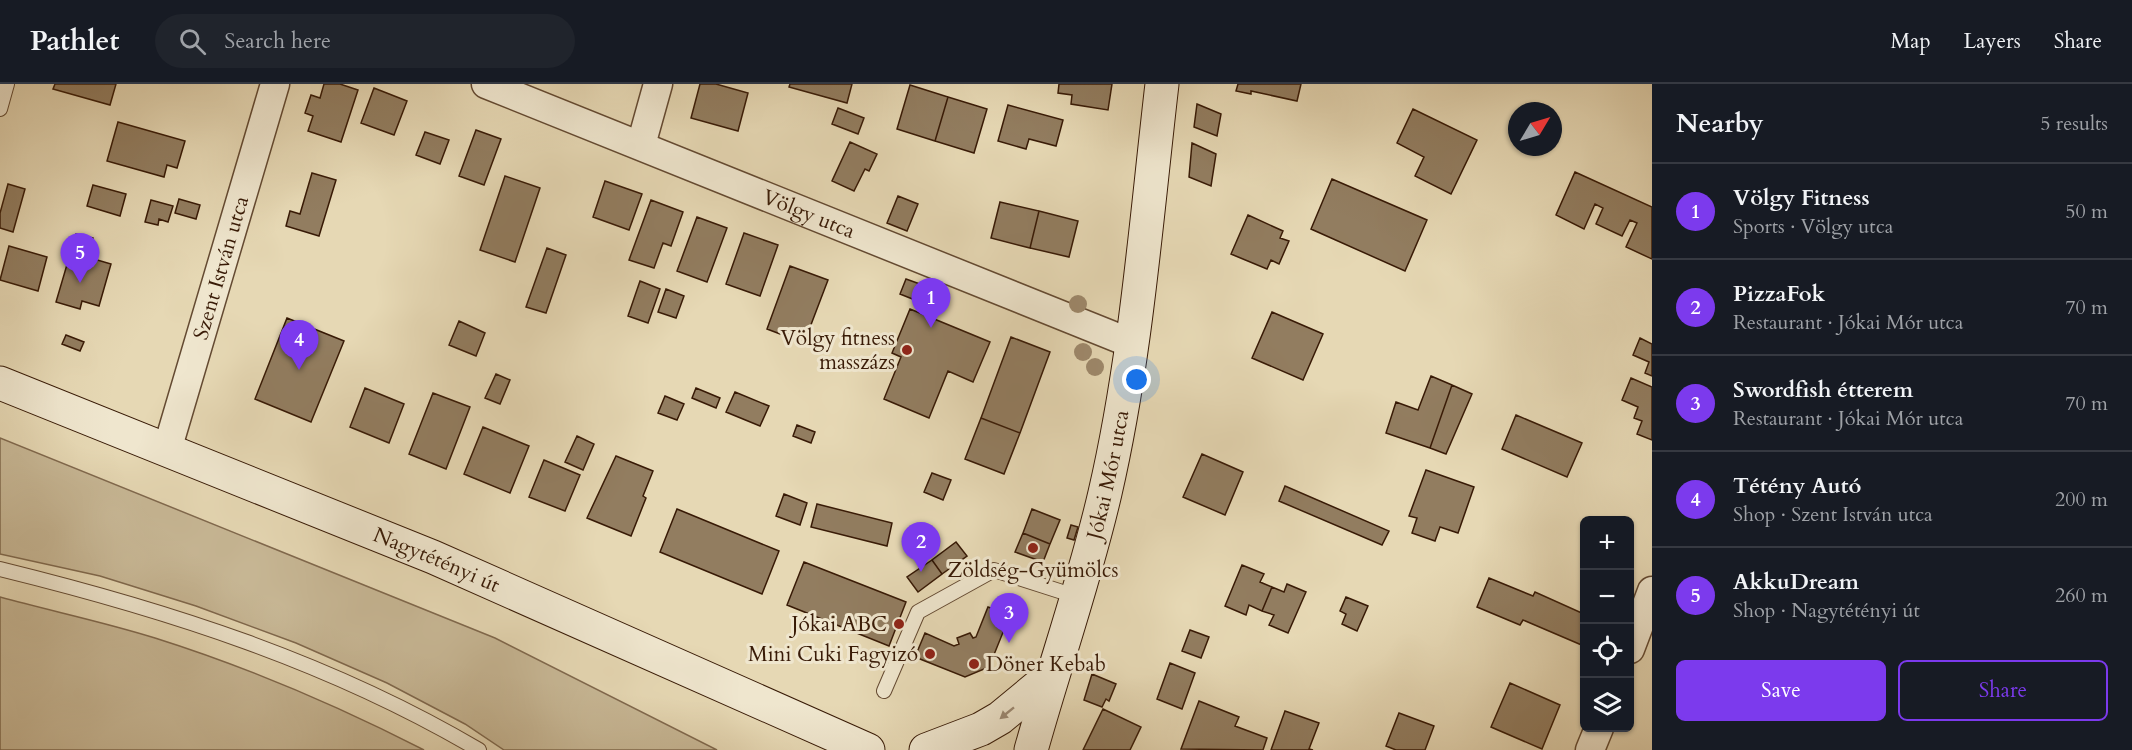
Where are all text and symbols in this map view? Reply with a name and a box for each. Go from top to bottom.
search box [155,14,575,68]
text: Pathlet [30,22,119,60]
icon: search [176,25,209,58]
text: Search here [224,26,331,56]
text: Map [1891,27,1931,56]
text: Layers [1964,27,2021,56]
text: Share [2054,27,2102,56]
north arrow [1508,102,1562,156]
text: Nearby [1676,106,1764,141]
text: 5 results [2040,110,2108,137]
street label: Völgy utca [758,183,859,246]
text: Völgy Fitness [1733,183,1870,213]
street label: Szent István utca [186,193,256,343]
text: 1 [1690,198,1701,225]
text: 50 m [2065,198,2108,225]
text: Sports · Völgy utca [1733,213,1893,240]
pin: 5 [60,234,100,283]
pin: 1 [912,278,950,328]
text: PizzaFok [1733,279,1825,309]
text: 2 [1690,294,1701,321]
text: 70 m [2065,294,2108,321]
text: Restaurant · Jókai Mór utca [1733,309,1963,336]
pin: 4 [280,320,318,370]
place label: Völgy fitness masszázs [780,324,895,377]
marker: Völgy fitness masszázs [900,343,914,357]
your location [1122,365,1151,394]
text: Swordfish étterem [1733,375,1913,405]
text: 3 [1690,390,1701,417]
text: 70 m [2065,390,2108,417]
text: Restaurant · Jókai Mór utca [1733,405,1963,432]
street label: Jókai Mór utca [1079,408,1136,546]
text: Tétény Autó [1733,471,1861,501]
text: 4 [1690,486,1701,513]
text: 200 m [2055,486,2108,513]
text: Shop · Szent István utca [1733,501,1933,528]
map controls [1580,516,1634,732]
button: + [1580,516,1634,570]
street label: Nagytétényi út [369,520,505,600]
pin: 2 [902,522,940,572]
marker: Zöldség-Gyümölcs [1026,541,1040,555]
place label: Zöldség-Gyümölcs [948,556,1118,585]
text: AkkuDream [1733,567,1859,597]
button: − [1580,570,1634,624]
text: 5 [1690,582,1701,609]
text: 260 m [2055,582,2108,609]
pin: 3 [990,594,1028,643]
text: Shop · Nagytétényi út [1733,597,1920,624]
place label: Jókai ABC [788,610,887,639]
marker: Jókai ABC [892,617,906,631]
button: locate [1580,624,1634,678]
place label: Mini Cuki Fagyizó [748,640,918,669]
marker: Mini Cuki Fagyizó [923,647,937,661]
place label: Döner Kebab [986,650,1106,679]
marker: Döner Kebab [967,657,981,671]
button: Save [1676,660,1886,721]
button: Share [1898,660,2108,721]
button: layers [1580,678,1634,732]
one-way arrow [999,706,1015,719]

